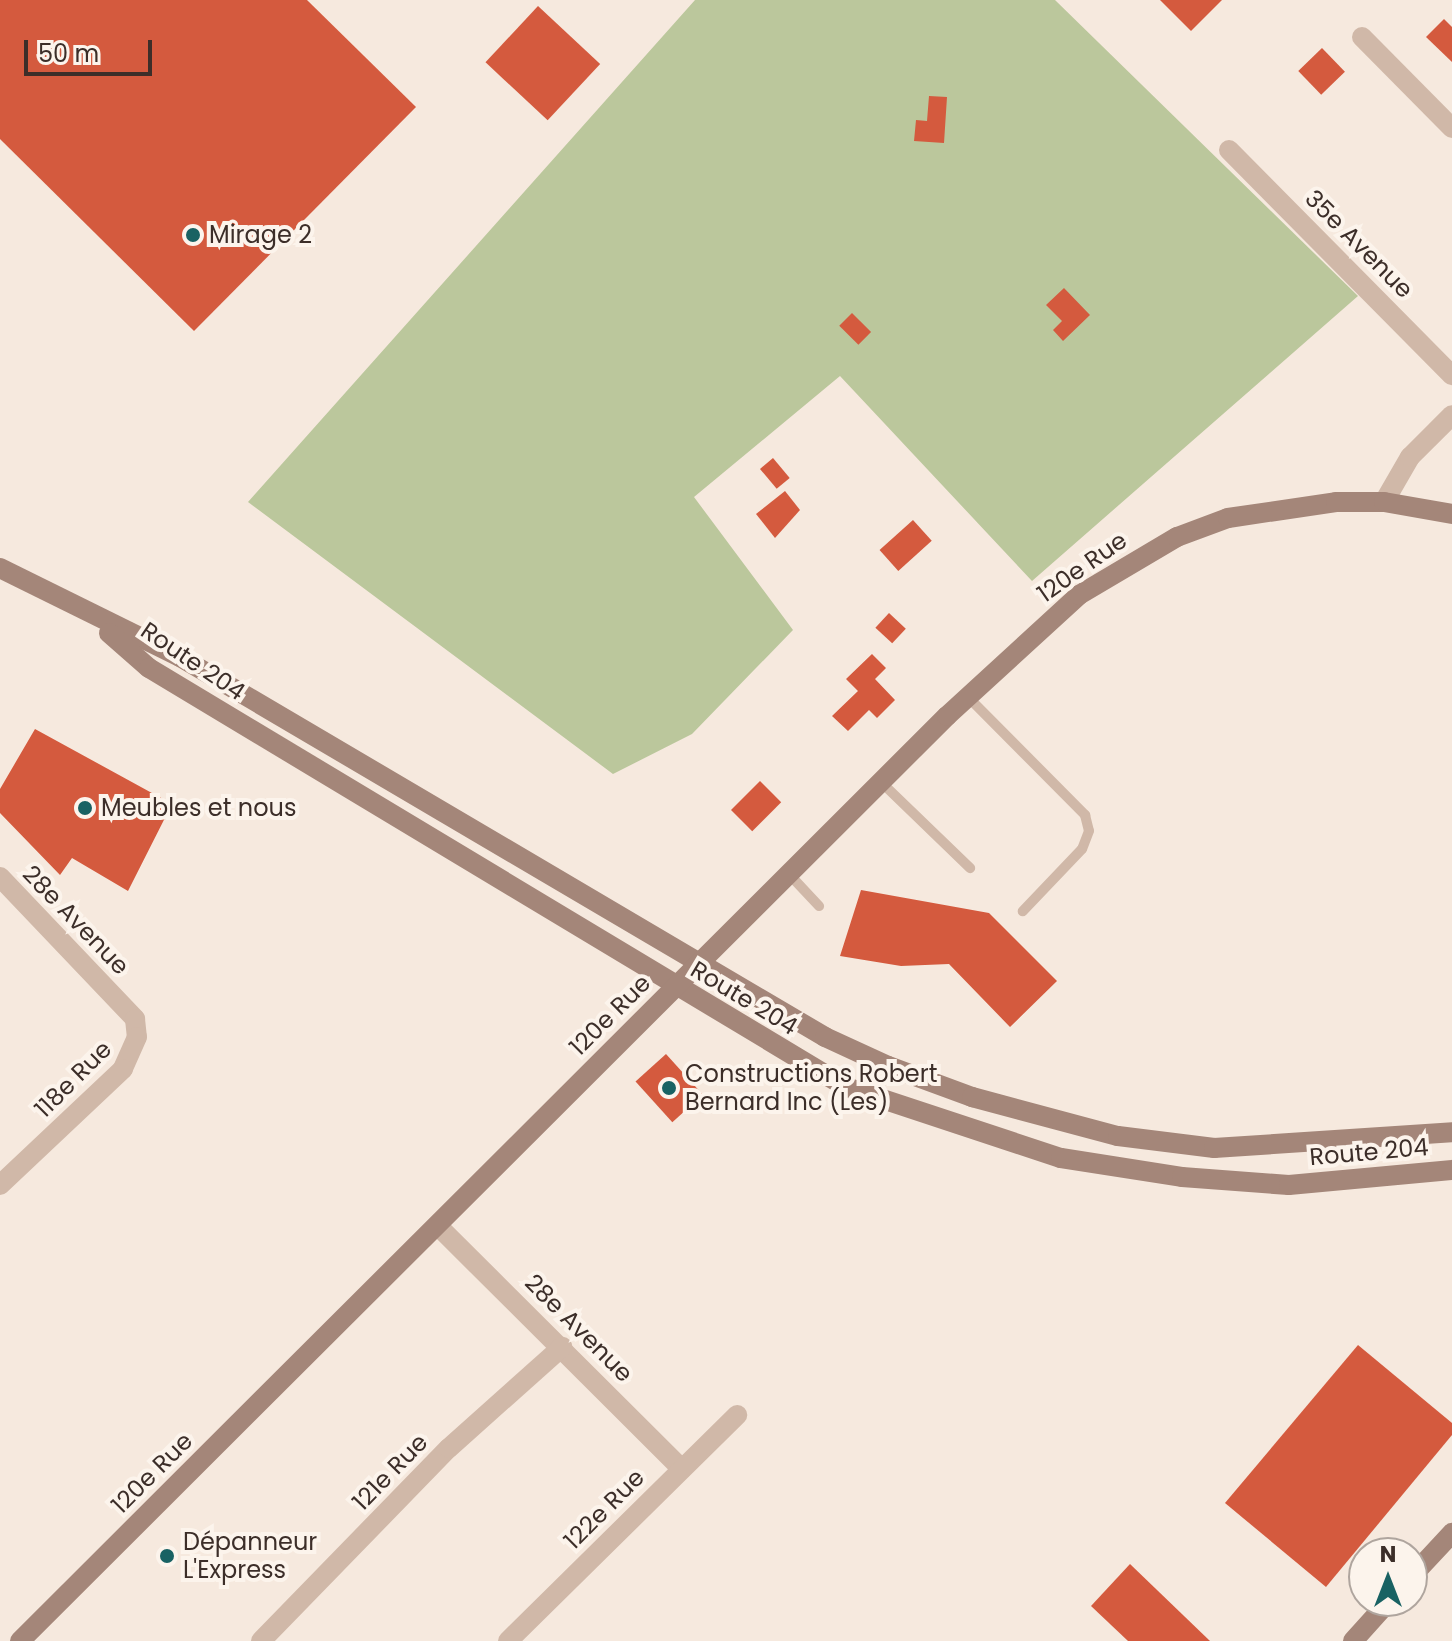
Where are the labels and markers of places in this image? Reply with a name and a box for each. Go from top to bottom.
place label: Mirage 2 [209,221,312,249]
marker: Mirage 2 [184,226,202,244]
place label: Meubles et nous [101,794,296,822]
marker: Meubles et nous [76,799,94,817]
place label: Constructions Robert Bernard Inc (Les) [685,1060,937,1116]
marker: Constructions Robert Bernard Inc (Les) [660,1079,678,1097]
place label: Dépanneur L'Express [183,1528,317,1584]
marker: Dépanneur L'Express [158,1547,176,1565]

